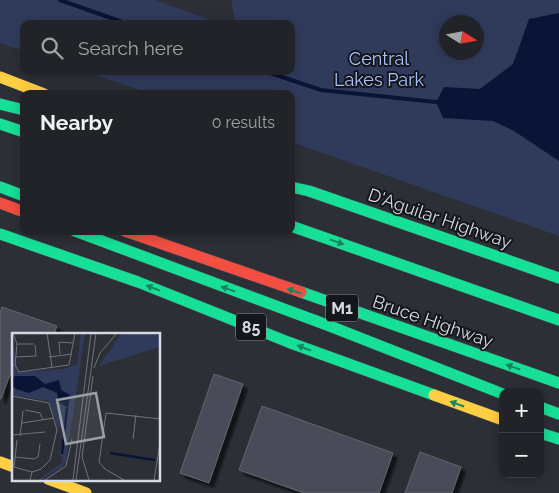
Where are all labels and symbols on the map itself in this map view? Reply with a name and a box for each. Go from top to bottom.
north arrow [439,15,484,60]
park label: Central Lakes Park [334,48,424,90]
street label: D'Aguilar Highway [365,184,515,252]
one-way arrow [330,238,345,246]
one-way arrow [145,284,160,292]
one-way arrow [221,284,236,292]
one-way arrow [286,286,301,294]
street label: Bruce Highway [370,291,496,352]
road number: M1 [326,294,358,322]
road number: 85 [236,314,266,341]
inset map [12,333,160,480]
one-way arrow [296,344,311,352]
one-way arrow [505,363,520,371]
one-way arrow [449,399,464,407]

